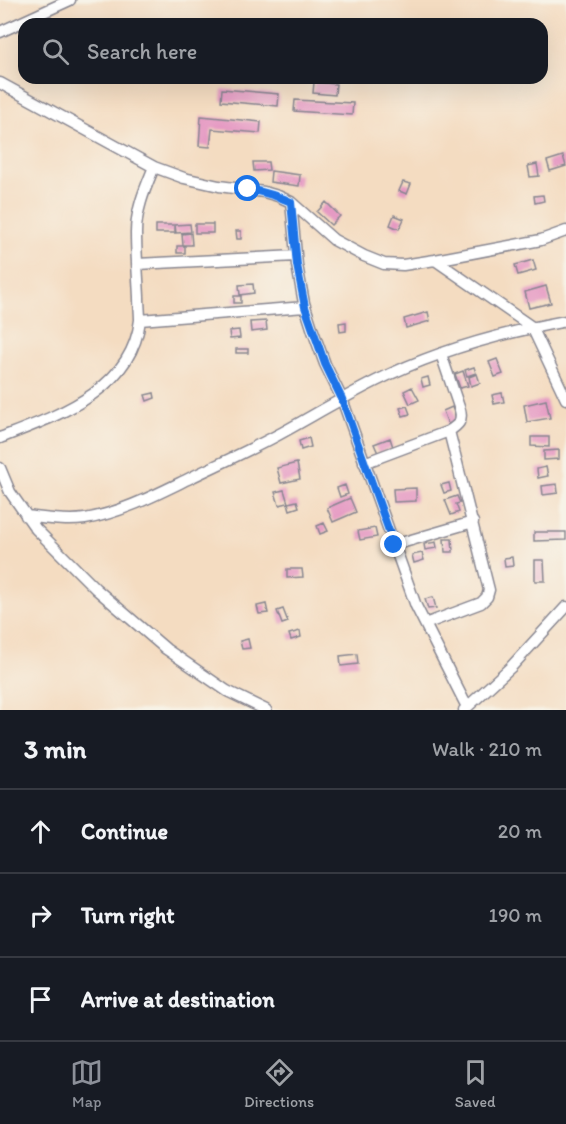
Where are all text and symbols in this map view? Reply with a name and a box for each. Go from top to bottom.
search box [18,18,548,84]
icon: search [39,35,72,68]
text: Search here [87,38,197,65]
route start [234,175,260,201]
route end [380,531,406,557]
text: 3 min [24,733,86,765]
text: Walk · 210 m [432,737,542,761]
icon: ahead [24,815,57,848]
text: Continue [81,818,168,845]
text: 20 m [498,819,542,843]
icon: right [24,899,57,932]
text: Turn right [81,902,175,929]
text: 190 m [489,903,542,927]
icon: arrive [24,983,57,1016]
text: Arrive at destination [81,986,275,1013]
tab: Map [70,1056,103,1111]
tab: Directions [244,1056,314,1111]
tab: Saved [455,1056,496,1111]

